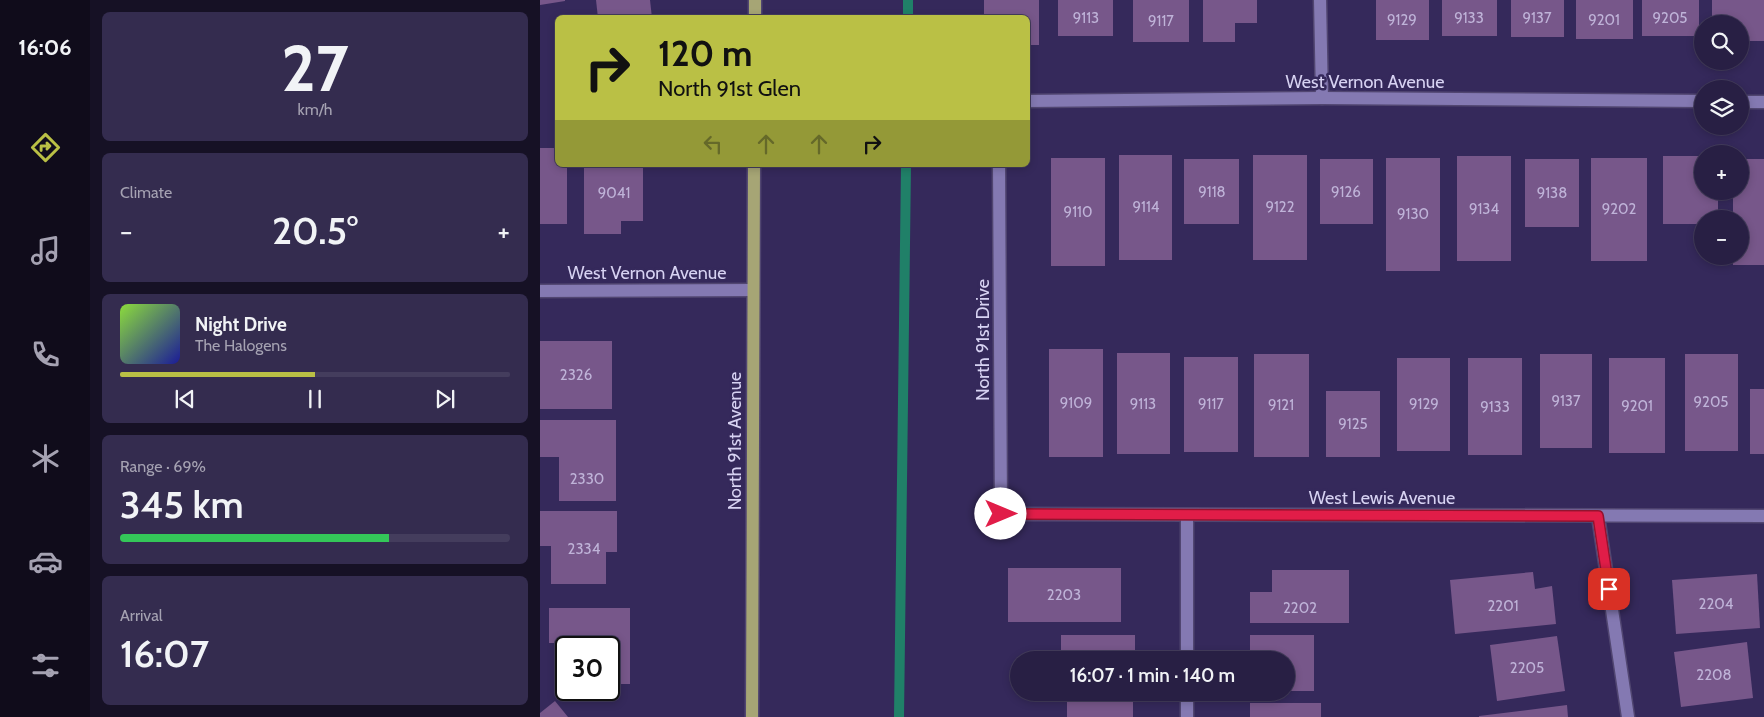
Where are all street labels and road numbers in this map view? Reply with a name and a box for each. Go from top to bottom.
street label: West Vernon Avenue [1285,71,1445,93]
street label: West Vernon Avenue [567,262,727,284]
street label: North 91st Drive [972,279,994,401]
street label: North 91st Avenue [724,372,746,510]
street label: West Lewis Avenue [1309,487,1455,509]

